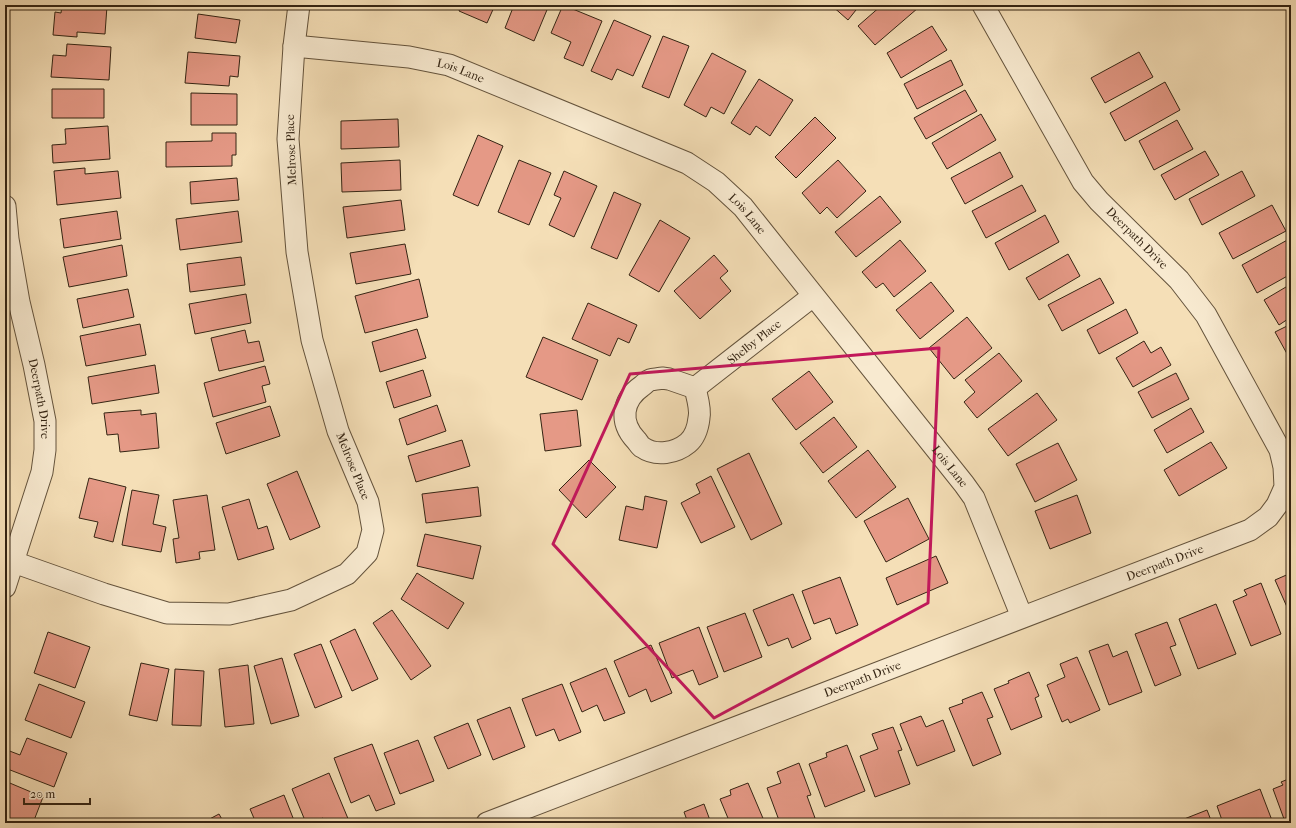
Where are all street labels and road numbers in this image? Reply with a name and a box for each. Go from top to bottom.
street label: Lois Lane [436,56,486,86]
street label: Melrose Place [283,114,299,186]
street label: Lois Lane [726,190,769,237]
street label: Deerpath Drive [1103,204,1171,272]
street label: Shelby Place [724,317,784,367]
street label: Deerpath Drive [26,357,52,439]
street label: Melrose Place [333,430,373,502]
street label: Lois Lane [929,443,971,490]
street label: Deerpath Drive [1124,542,1205,584]
street label: Deerpath Drive [822,658,903,700]

